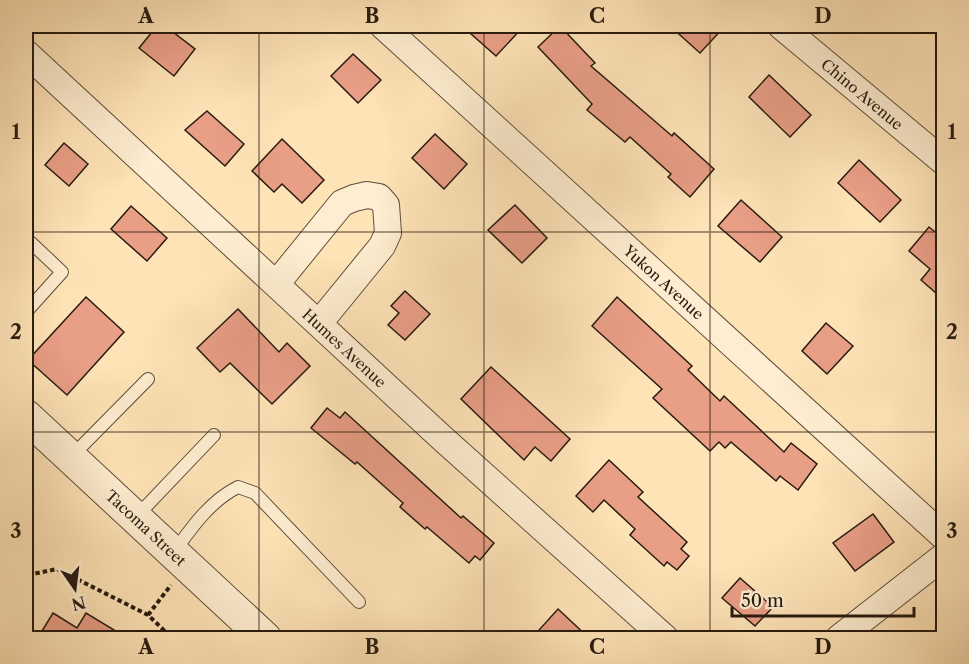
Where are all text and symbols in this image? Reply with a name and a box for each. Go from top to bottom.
text: A [137,4,154,28]
text: B [365,4,380,28]
text: C [589,4,605,28]
text: D [814,4,832,28]
street label: Chino Avenue [818,54,907,134]
text: 1 [12,120,21,144]
text: 1 [948,120,957,144]
street label: Yukon Avenue [619,240,708,323]
street label: Humes Avenue [299,304,390,391]
text: 2 [10,320,22,344]
text: 2 [946,320,958,344]
street label: Tacoma Street [102,486,191,570]
text: 3 [10,519,22,543]
text: 3 [946,519,958,543]
north arrow [45,559,105,619]
scale bar [732,580,914,618]
text: 50 m [741,590,784,612]
text: N [69,592,88,615]
text: A [137,635,154,659]
text: B [365,635,380,659]
text: C [589,635,605,659]
text: D [814,635,832,659]

